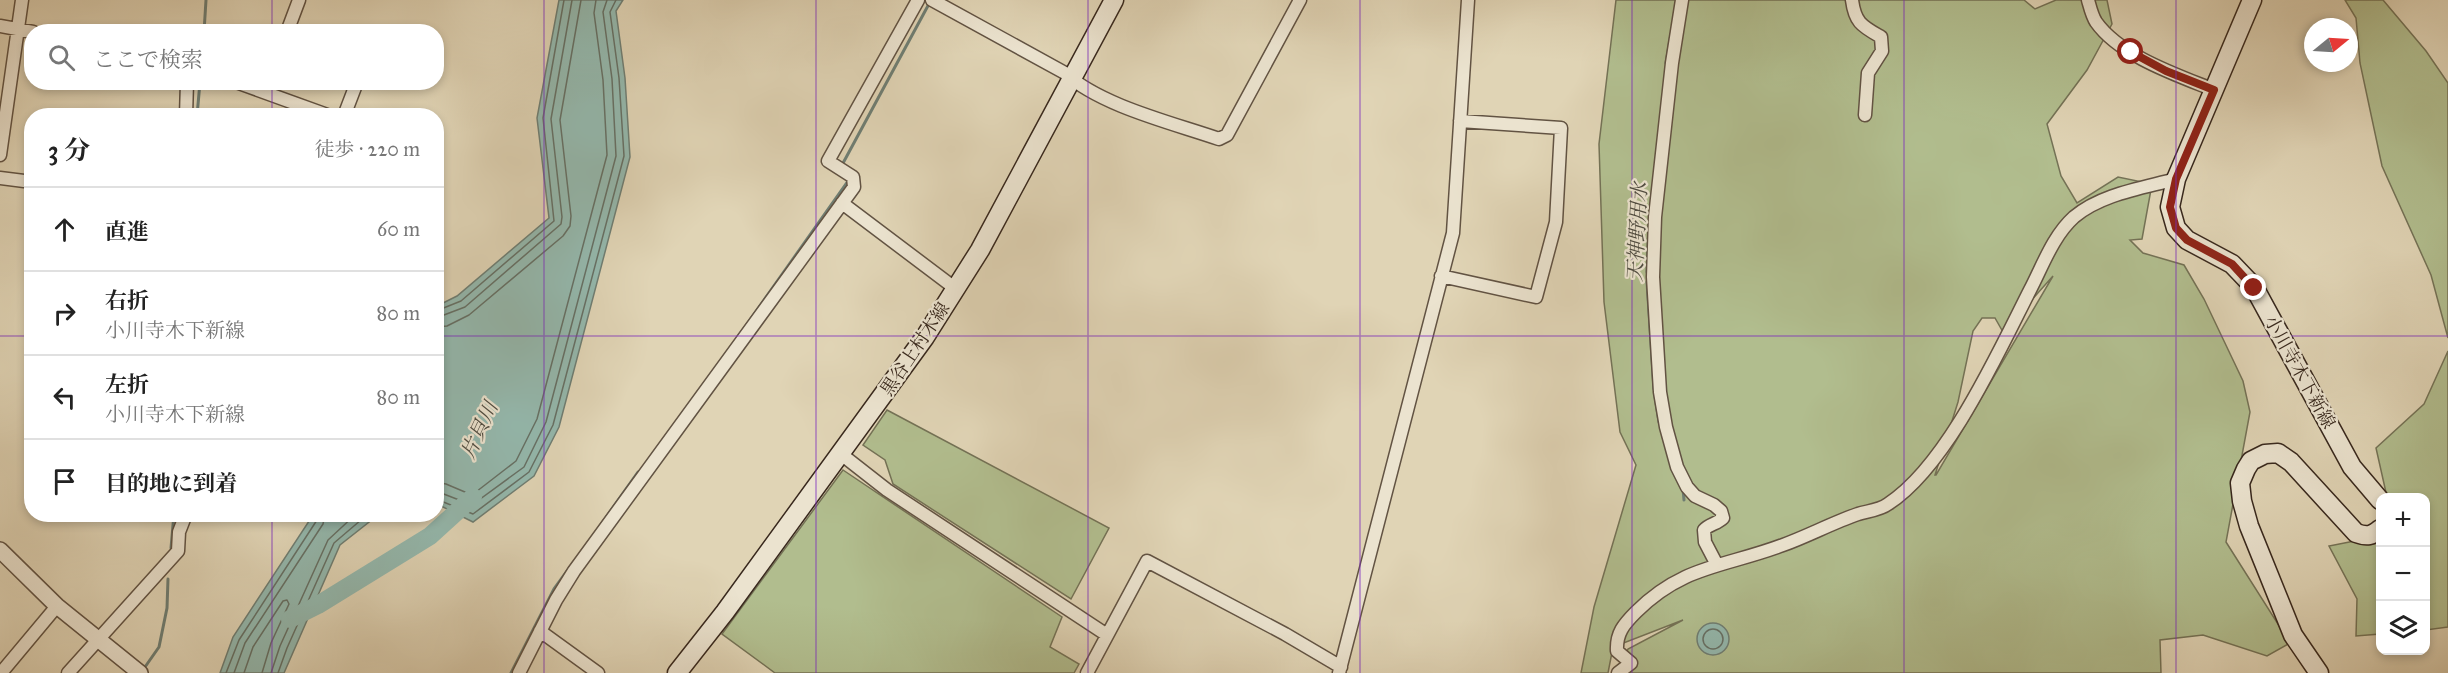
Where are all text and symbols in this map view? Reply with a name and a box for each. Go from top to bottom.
north arrow [2304,18,2358,72]
search box [24,24,444,90]
route start [2117,38,2143,64]
icon: search [45,41,78,74]
text: ここで検索 [93,46,203,73]
text: 3 分 [48,134,90,166]
text: 徒歩 · 220 m [315,137,420,161]
water label: 天神野用水 [1622,179,1652,283]
icon: ahead [48,213,81,246]
text: 60 m [377,217,420,241]
text: 直進 [105,218,149,245]
route end [2240,274,2266,300]
text: 右折 [105,287,149,314]
icon: right [48,297,81,330]
street label: 黒谷上村木線 [876,298,954,400]
text: 80 m [377,301,420,325]
street label: 小川寺木下新線 [2260,312,2340,432]
text: 小川寺木下新線 [105,318,245,342]
text: 左折 [105,371,149,398]
icon: left [48,381,81,414]
text: 80 m [377,385,420,409]
water label: 片貝川 [455,396,503,462]
text: 小川寺木下新線 [105,402,245,426]
icon: arrive [48,465,81,498]
text: 目的地に到着 [105,470,237,497]
map controls [2376,493,2430,655]
button: + [2376,493,2430,547]
button: − [2376,547,2430,601]
button: layers [2376,601,2430,655]

